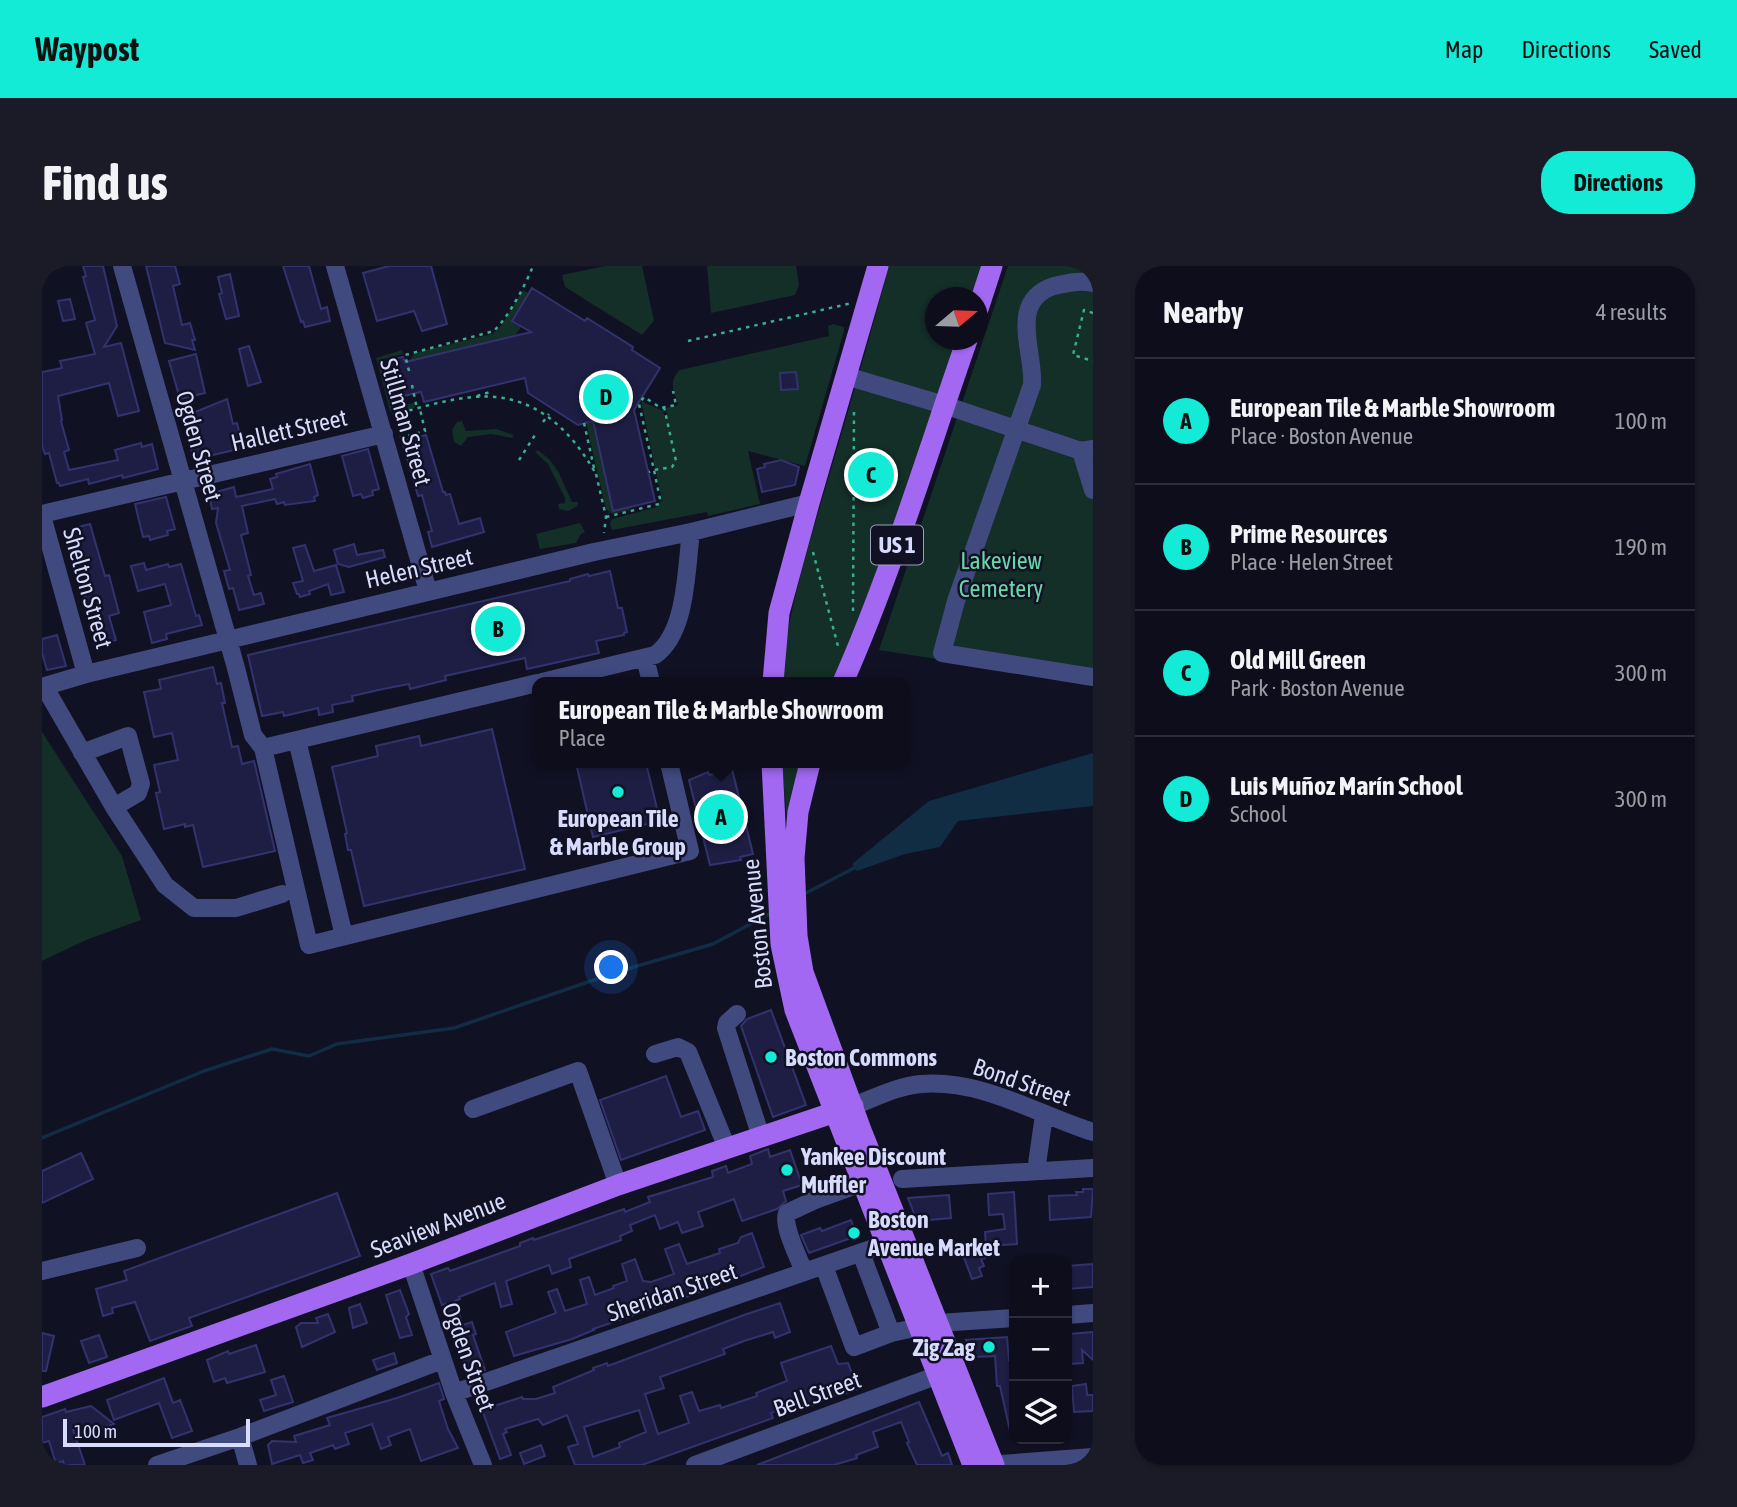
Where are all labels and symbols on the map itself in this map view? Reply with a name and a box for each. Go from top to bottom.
north arrow [925,287,988,350]
street label: Stillman Street [375,355,437,489]
pin: D [583,371,629,423]
street label: Ogden Street [170,388,228,504]
street label: Hallett Street [228,404,350,456]
pin: C [848,449,894,501]
street label: Shelton Street [58,524,118,652]
road number: US 1 [871,526,923,564]
street label: Helen Street [363,543,475,593]
park label: Lakeview Cemetery [959,547,1043,602]
pin: B [475,603,521,655]
marker: European Tile & Marble Group [610,784,626,800]
pin: A [698,791,744,843]
place label: European Tile & Marble Group [550,805,686,860]
street label: Boston Avenue [737,858,777,990]
your location [594,950,628,984]
place label: Boston Commons [785,1044,938,1071]
marker: Boston Commons [763,1049,779,1065]
street label: Bond Street [970,1053,1075,1111]
place label: Yankee Discount Muffler [800,1143,946,1198]
marker: Yankee Discount Muffler [779,1162,795,1178]
street label: Seaview Avenue [367,1187,509,1263]
place label: Boston Avenue Market [867,1206,1000,1261]
marker: Boston Avenue Market [846,1225,862,1241]
street label: Sheridan Street [604,1257,740,1327]
street label: Ogden Street [437,1299,501,1415]
place label: Zig Zag [913,1334,976,1361]
marker: Zig Zag [981,1339,997,1355]
street label: Bell Street [770,1366,864,1422]
scale bar [63,1416,250,1448]

